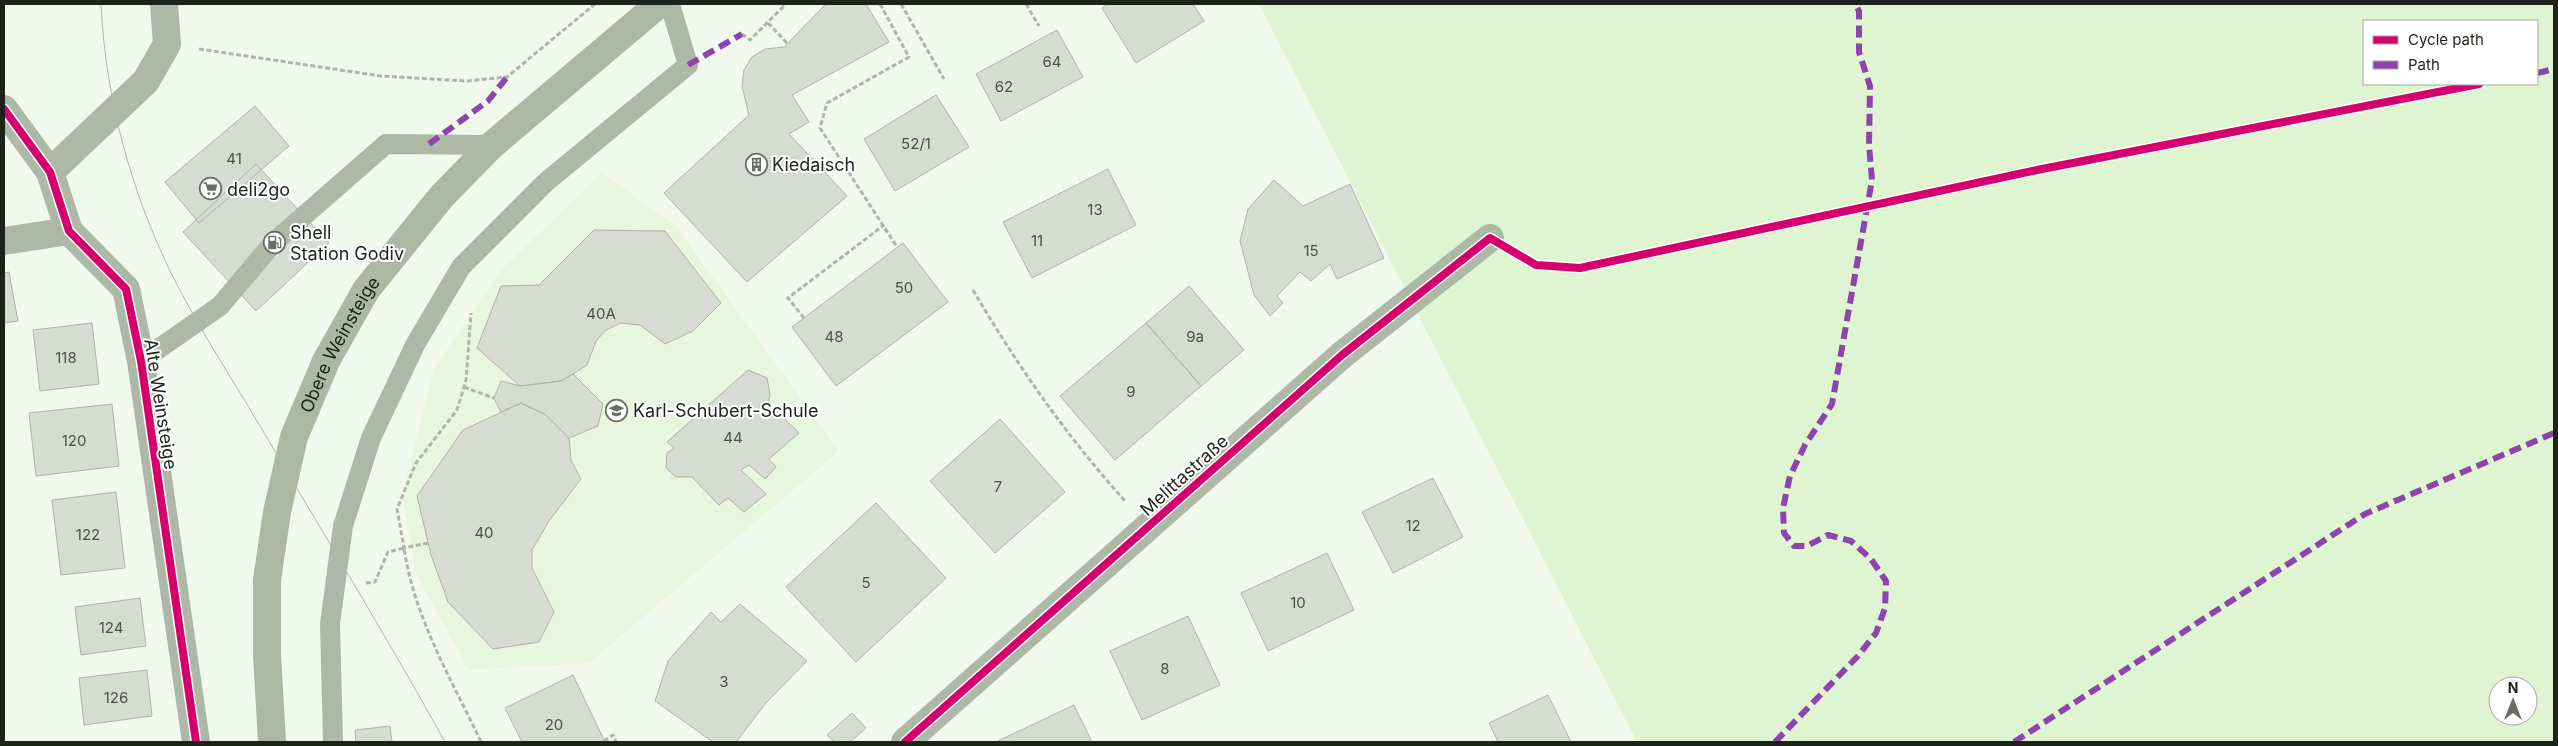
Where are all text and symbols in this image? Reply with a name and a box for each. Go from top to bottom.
legend [2363,20,2538,85]
text: Cycle path [2408,30,2484,49]
house number: 64 [1043,52,1062,71]
text: Path [2408,55,2440,74]
house number: 62 [995,77,1013,96]
house number: 52/1 [901,134,931,153]
house number: 41 [226,149,242,168]
building icon: Kiedaisch [744,152,768,176]
place label: Kiedaisch [772,154,855,175]
supermarket icon: deli2go [199,177,223,201]
place label: deli2go [227,179,290,200]
house number: 13 [1087,200,1103,219]
place label: Shell Station Godiv [290,222,404,264]
fuel station icon: Shell Station Godiv [262,230,286,254]
house number: 11 [1031,231,1043,250]
house number: 15 [1303,241,1319,260]
street label: Obere Weinsteige [295,272,384,416]
house number: 50 [895,278,913,297]
house number: 40A [586,304,616,323]
house number: 48 [825,327,843,346]
house number: 9a [1186,327,1204,346]
street label: Alte Weinsteige [140,337,182,471]
house number: 118 [55,348,77,367]
house number: 9 [1126,382,1136,401]
school or university icon: Karl-Schubert-Schule [605,398,629,422]
place label: Karl-Schubert-Schule [633,400,818,421]
house number: 44 [723,428,743,447]
street label: Melittastraße [1136,430,1232,520]
house number: 120 [62,431,86,450]
house number: 7 [994,477,1002,496]
house number: 12 [1405,516,1421,535]
house number: 40 [474,523,494,542]
house number: 122 [76,525,100,544]
house number: 5 [861,573,871,592]
house number: 10 [1290,593,1306,612]
house number: 124 [99,618,123,637]
house number: 8 [1160,659,1170,678]
house number: 3 [719,672,729,691]
north arrow [2488,676,2538,726]
text: N [2508,679,2518,696]
house number: 126 [104,688,128,707]
house number: 20 [545,715,563,734]

